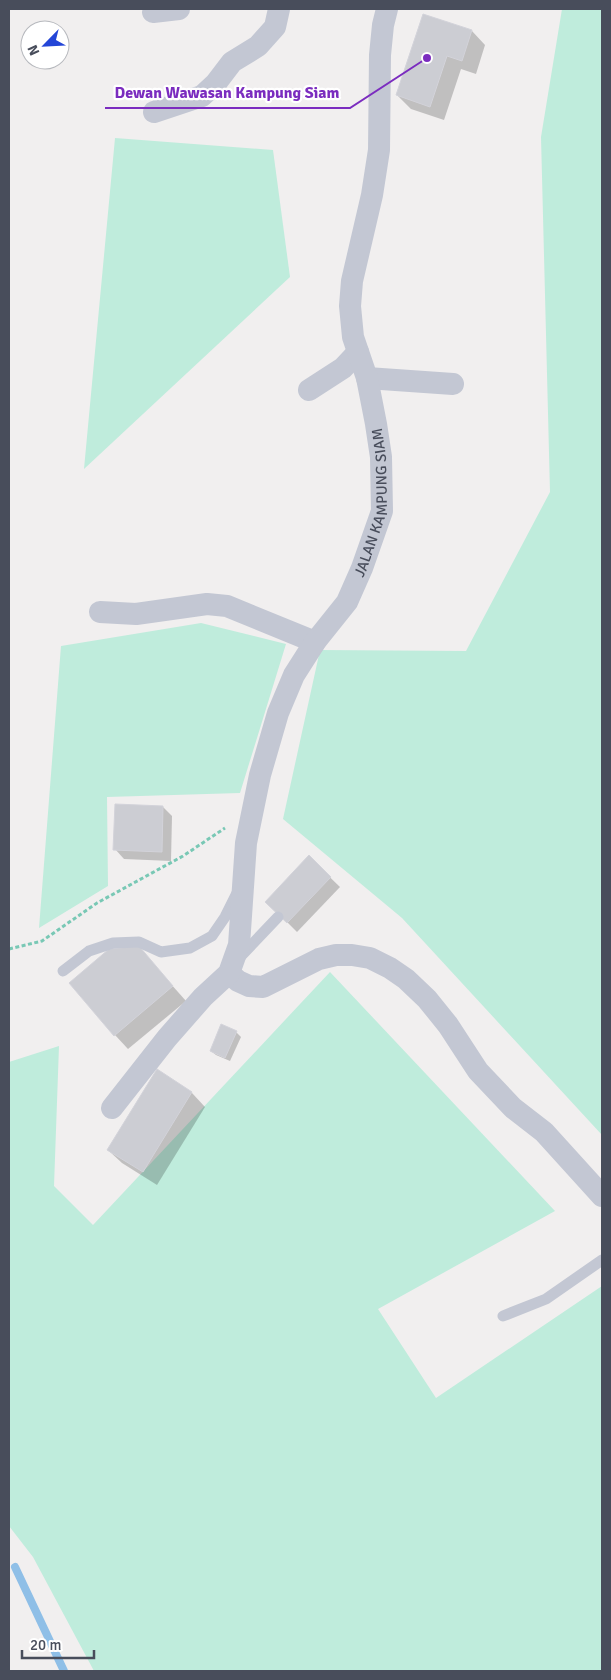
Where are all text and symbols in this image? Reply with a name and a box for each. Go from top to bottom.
north arrow [20,20,70,70]
text: N [24,42,43,58]
callout: Dewan Wawasan Kampung Siam [105,77,350,108]
text: Dewan Wawasan Kampung Siam [115,83,340,103]
street label: JALAN KAMPUNG SIAM [350,427,391,580]
scale bar [22,1628,95,1660]
text: 20 m [30,1636,61,1654]

